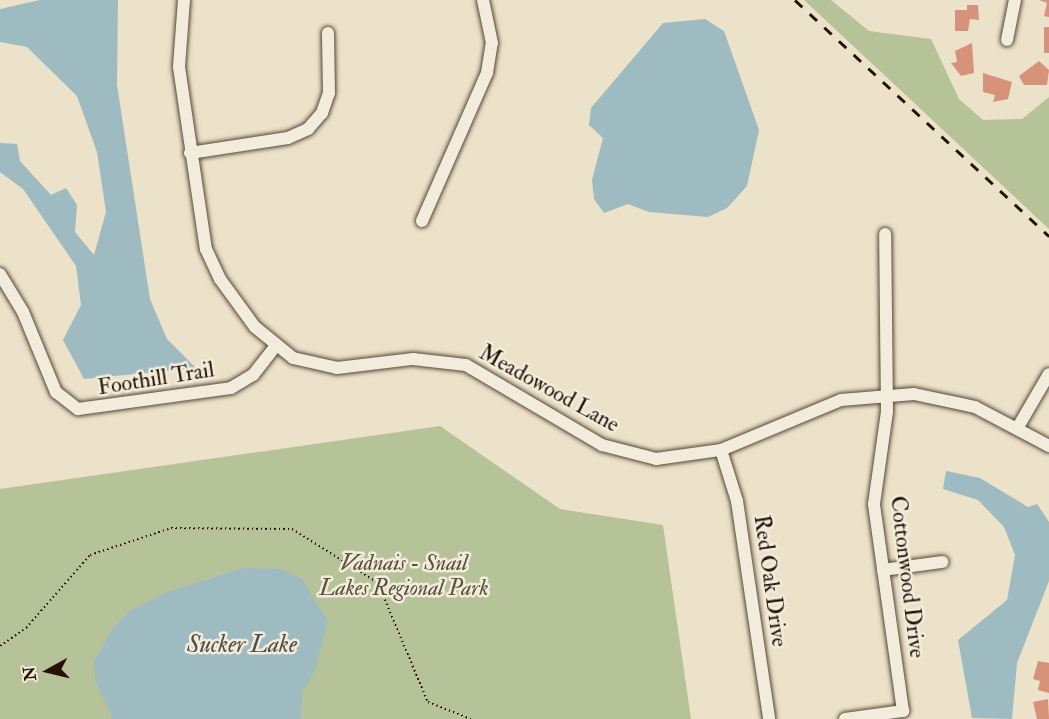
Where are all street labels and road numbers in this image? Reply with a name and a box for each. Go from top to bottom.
street label: Meadowood Lane [474,340,624,438]
street label: Foothill Trail [96,357,216,401]
street label: Cottonwood Drive [884,494,930,660]
street label: Red Oak Drive [748,513,792,649]

